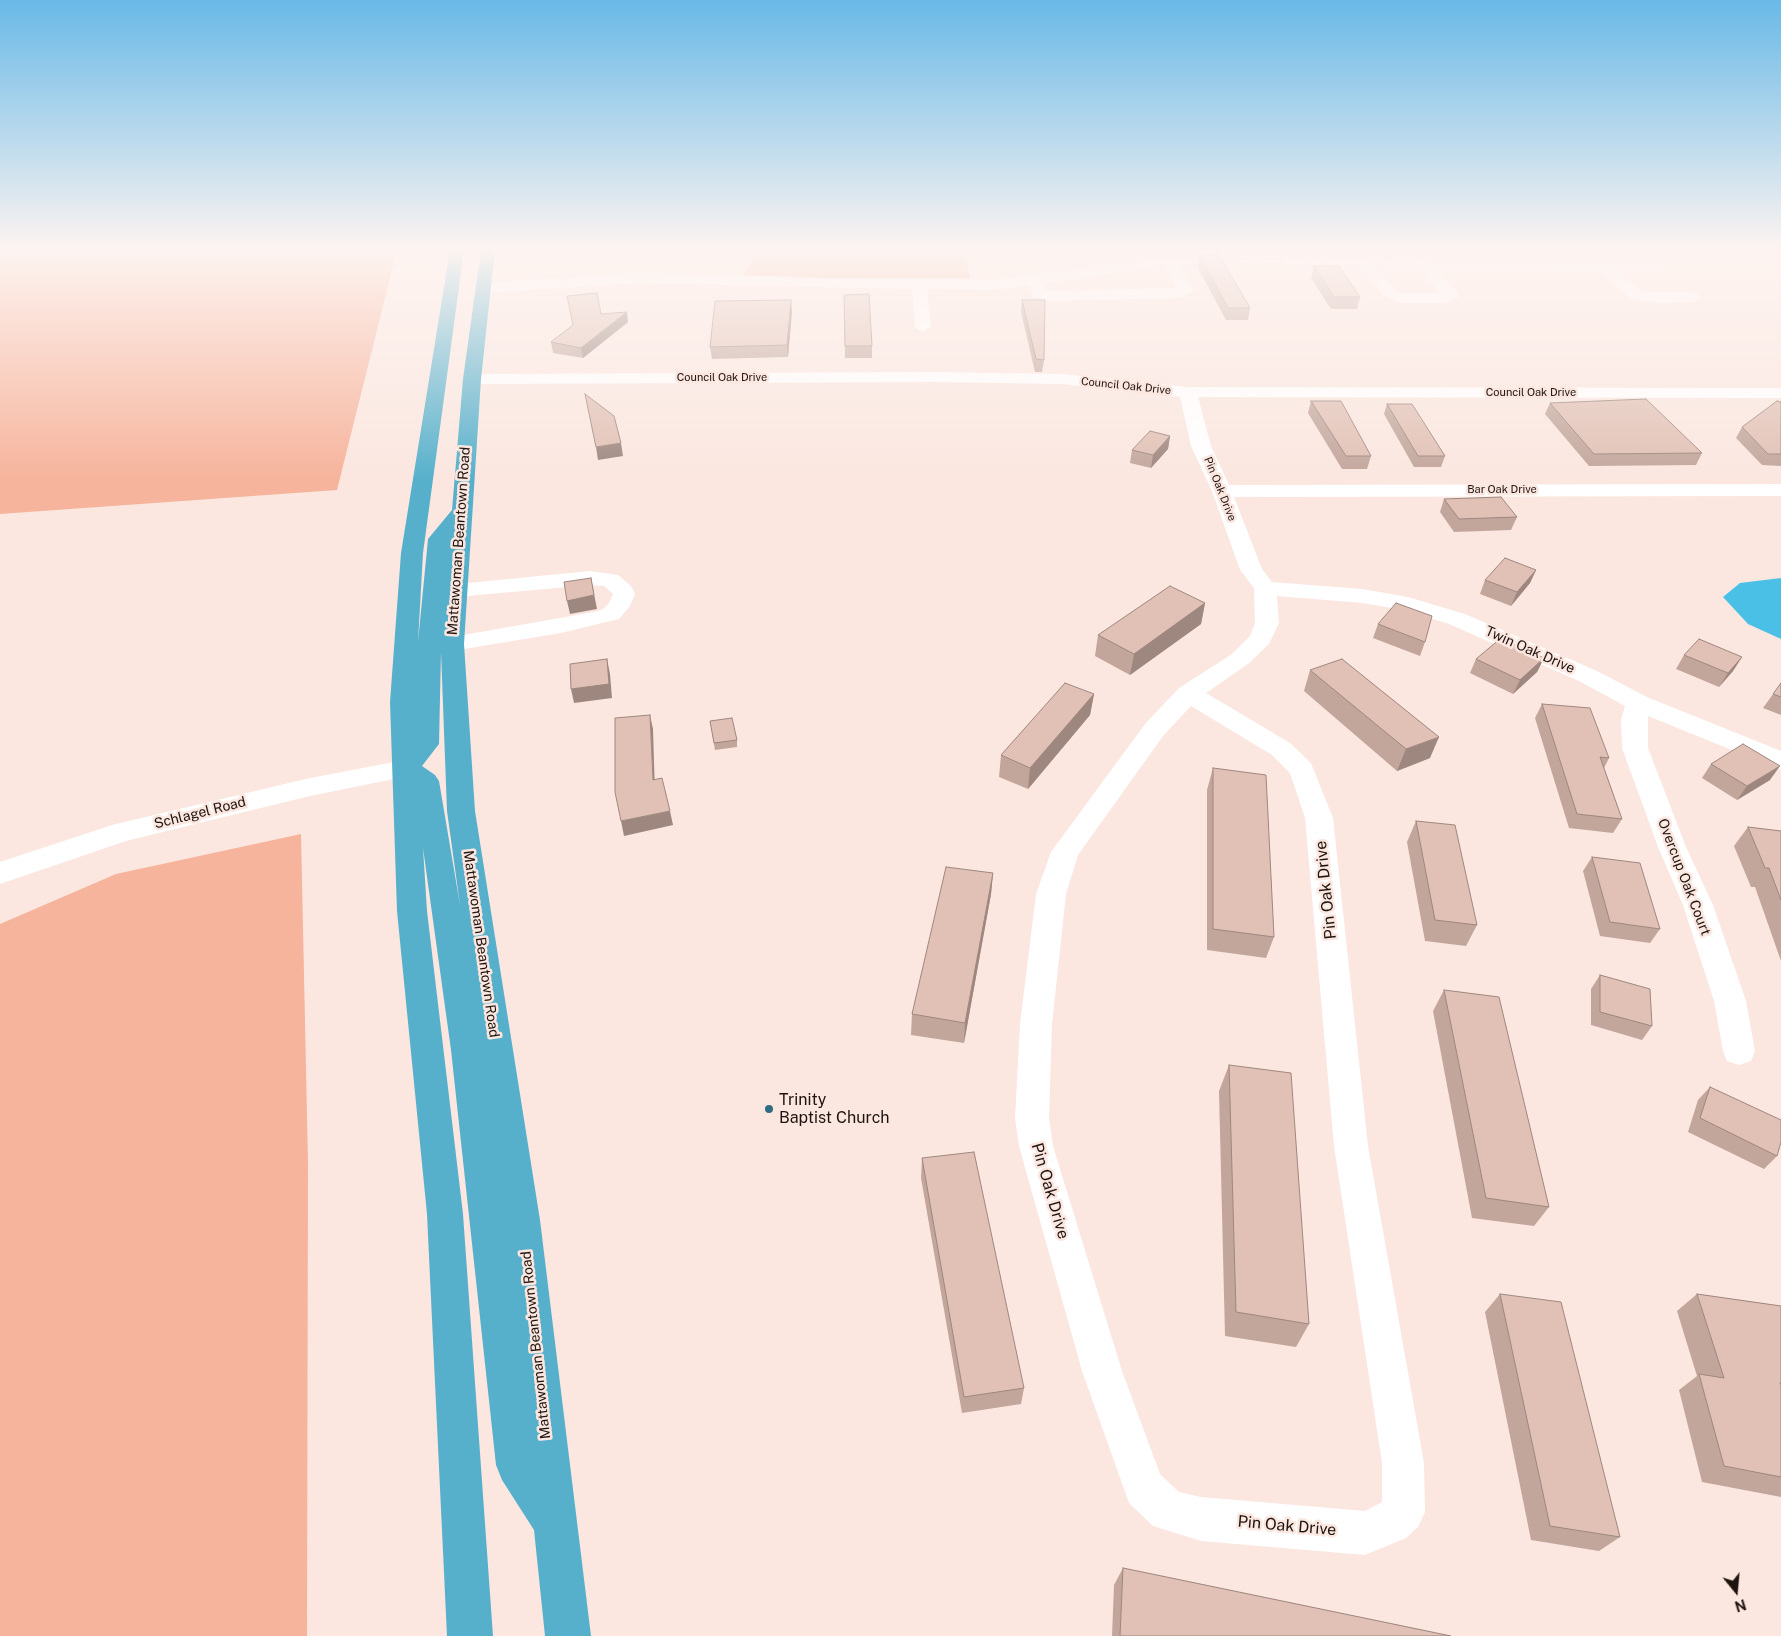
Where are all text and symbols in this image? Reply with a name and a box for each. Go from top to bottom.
street label: Council Oak Drive [677,371,767,385]
street label: Council Oak Drive [1080,375,1172,397]
street label: Council Oak Drive [1486,386,1576,400]
street label: Mattawoman Beantown Road [444,446,474,636]
street label: Pin Oak Drive [1201,455,1239,523]
street label: Bar Oak Drive [1467,483,1537,497]
street label: Twin Oak Drive [1483,623,1577,677]
street label: Schlagel Road [152,793,248,833]
street label: Overcup Oak Court [1654,816,1714,938]
street label: Pin Oak Drive [1311,840,1341,940]
street label: Mattawoman Beantown Road [460,849,502,1039]
place label: Trinity Baptist Church [779,1090,890,1128]
marker: Trinity Baptist Church [763,1103,775,1115]
street label: Pin Oak Drive [1027,1141,1073,1241]
street label: Mattawoman Beantown Road [518,1250,554,1440]
street label: Pin Oak Drive [1237,1512,1337,1540]
north arrow [1711,1566,1761,1616]
text: N [1733,1596,1748,1615]

